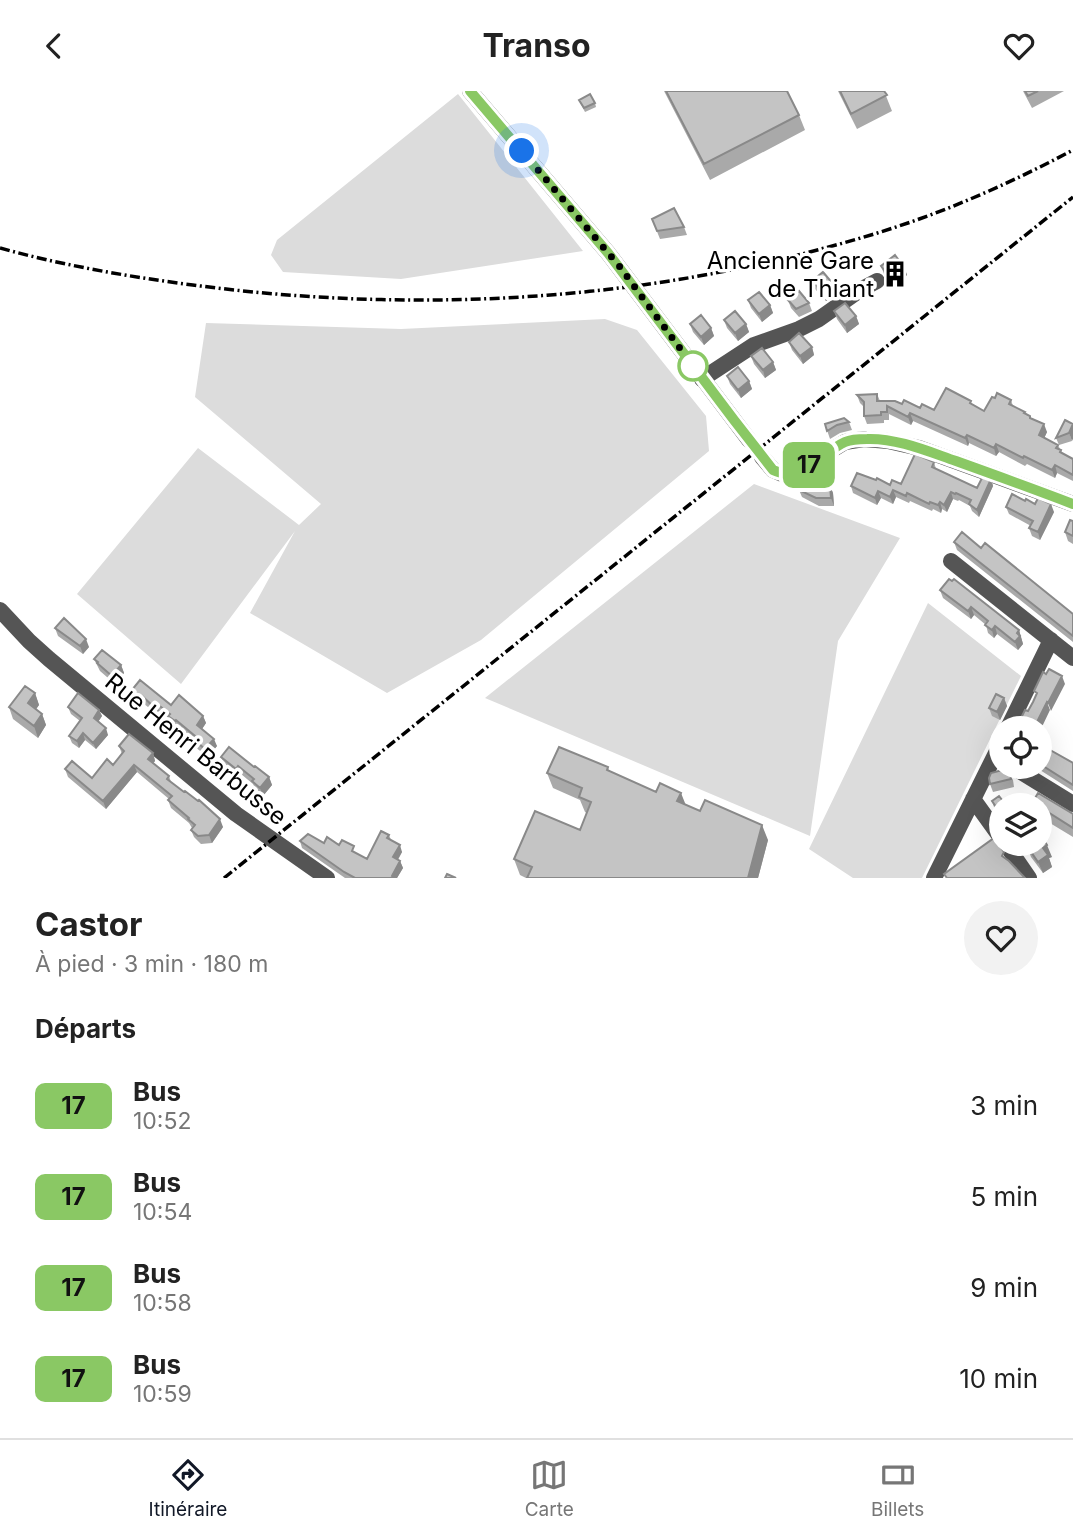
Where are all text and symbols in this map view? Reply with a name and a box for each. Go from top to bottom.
text: Transo [482,26,591,65]
icon: back [35,27,73,65]
icon: heart [1000,27,1038,65]
your location [504,133,539,168]
place label: Ancienne Gare de Thiant [707,246,874,303]
building icon: Ancienne Gare de Thiant [880,259,910,289]
unlabelled marker [678,351,708,381]
line badge: 17 [778,442,840,488]
text: 17 [797,450,821,479]
street label: Rue Henri Barbusse [99,667,293,831]
map controls [989,716,1052,856]
button: locate [989,716,1052,779]
button: layers [989,793,1052,856]
button: heart [964,901,1038,975]
text: Castor [35,904,143,944]
text: À pied · 3 min · 180 m [35,950,268,978]
text: Départs [35,1013,136,1044]
text: Bus [133,1076,181,1107]
text: 3 min [970,1090,1038,1121]
text: 17 [61,1091,86,1120]
text: 10:52 [133,1107,192,1135]
text: Bus [133,1167,181,1198]
text: 5 min [970,1181,1038,1212]
text: 17 [61,1182,86,1211]
text: 10:54 [133,1198,192,1226]
text: Bus [133,1258,181,1289]
text: 9 min [970,1272,1038,1303]
text: 17 [61,1273,86,1302]
text: 10:58 [133,1289,192,1317]
text: Bus [133,1349,181,1380]
text: 10 min [959,1363,1038,1394]
text: 17 [61,1364,86,1393]
text: 10:59 [133,1380,192,1408]
tab: Itinéraire [149,1456,227,1521]
tab: Carte [525,1456,574,1521]
tab: Billets [871,1456,924,1521]

